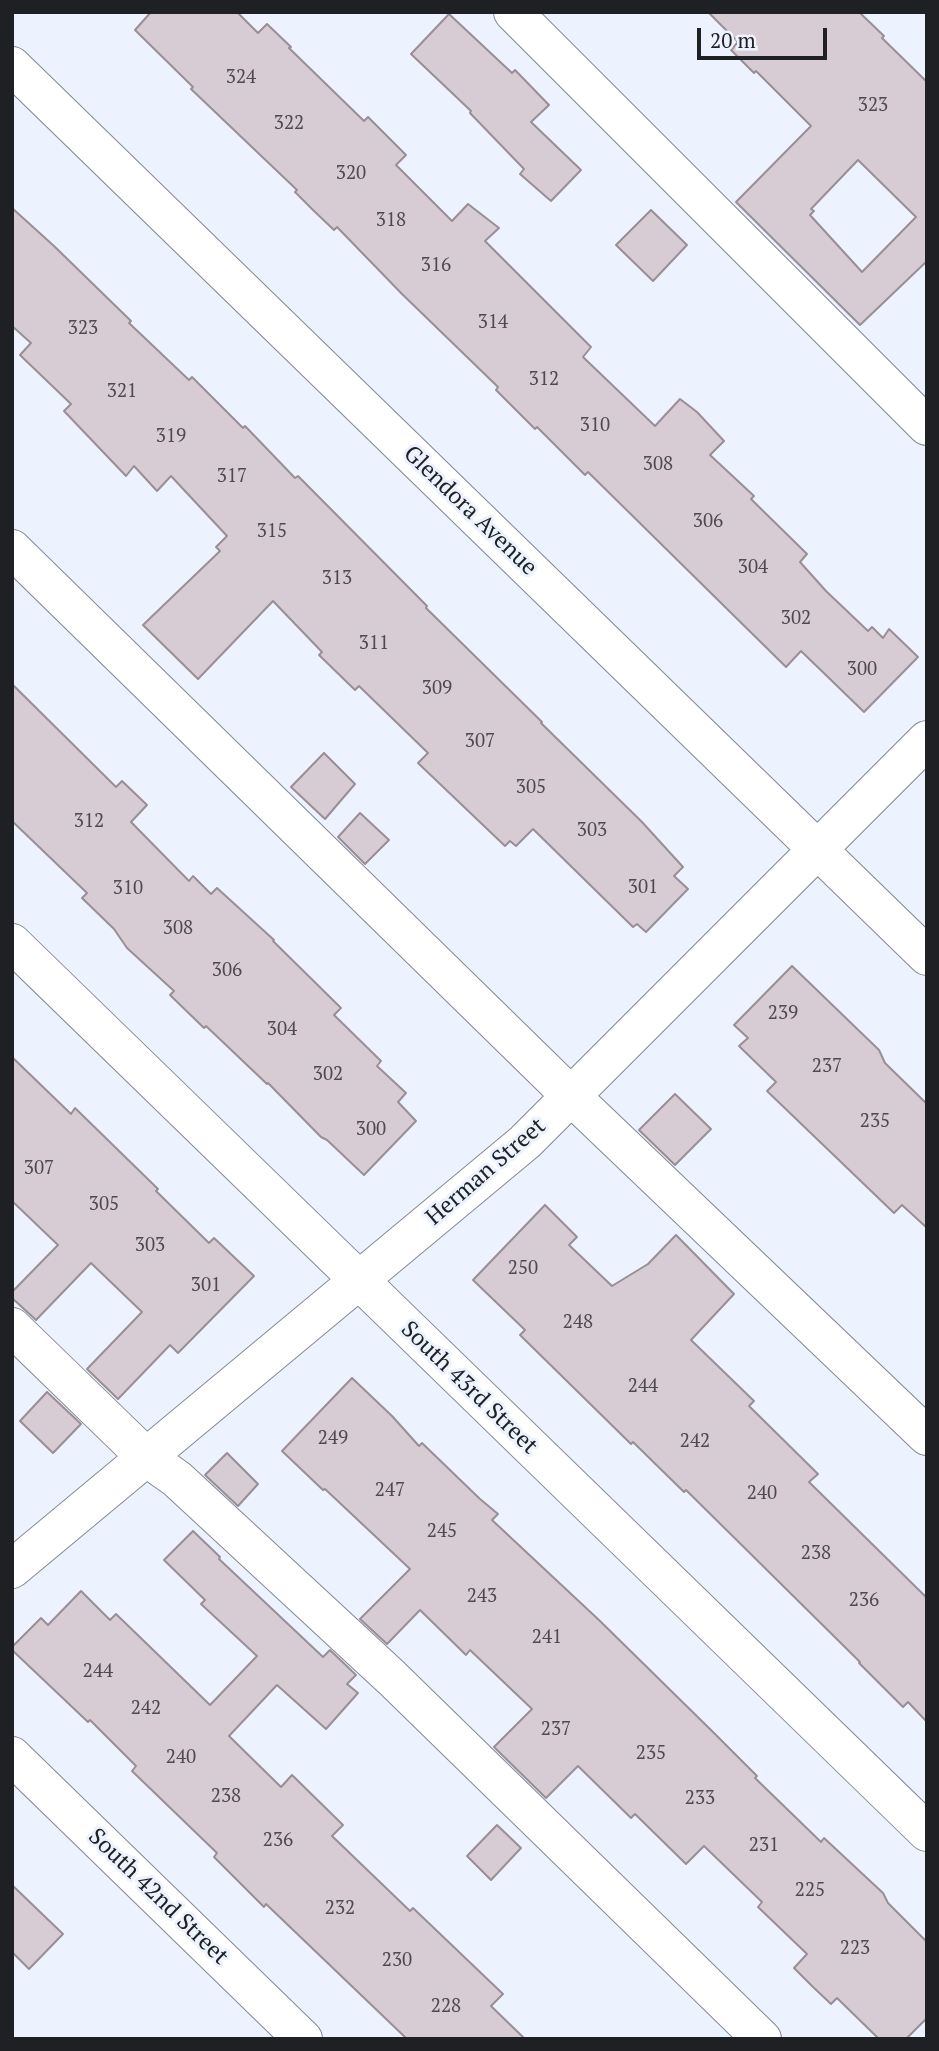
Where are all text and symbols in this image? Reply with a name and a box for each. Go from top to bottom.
scale bar [701,14,830,58]
text: 20 m [710,26,756,54]
house number: 324 [226,67,256,89]
house number: 323 [858,95,888,117]
house number: 322 [274,113,304,135]
house number: 320 [336,163,366,185]
house number: 318 [376,210,406,232]
house number: 316 [421,255,451,277]
house number: 314 [478,312,508,334]
house number: 323 [68,318,98,340]
house number: 312 [529,369,559,391]
house number: 321 [107,381,137,403]
house number: 310 [580,415,610,437]
house number: 319 [156,426,186,448]
street label: Glendora Avenue [398,440,542,582]
house number: 308 [643,454,673,476]
house number: 317 [217,466,247,488]
house number: 306 [693,511,723,533]
house number: 315 [257,521,287,543]
house number: 304 [738,557,768,579]
house number: 313 [322,568,352,590]
house number: 302 [781,608,811,630]
house number: 311 [359,633,389,655]
house number: 300 [847,659,877,681]
house number: 309 [422,678,452,700]
house number: 307 [465,731,495,753]
house number: 305 [516,777,546,799]
house number: 312 [74,811,104,833]
house number: 303 [577,820,607,842]
house number: 301 [628,877,658,899]
house number: 310 [113,878,143,900]
house number: 308 [163,918,193,940]
house number: 306 [212,960,242,982]
house number: 239 [768,1003,798,1025]
house number: 304 [267,1019,297,1041]
house number: 237 [812,1056,842,1078]
house number: 302 [313,1064,343,1086]
house number: 235 [860,1111,890,1133]
street label: Herman Street [421,1113,551,1231]
house number: 300 [356,1119,386,1141]
house number: 307 [24,1158,54,1180]
house number: 305 [89,1194,119,1216]
house number: 303 [135,1235,165,1257]
house number: 250 [508,1258,538,1280]
house number: 301 [191,1275,221,1297]
house number: 248 [563,1312,593,1334]
street label: South 43rd Street [395,1316,543,1460]
house number: 244 [628,1376,658,1398]
house number: 249 [318,1428,348,1450]
house number: 242 [680,1431,710,1453]
house number: 247 [375,1480,405,1502]
house number: 240 [747,1483,777,1505]
house number: 245 [427,1521,457,1543]
house number: 238 [801,1543,831,1565]
house number: 243 [467,1586,497,1608]
house number: 236 [849,1590,879,1612]
house number: 241 [532,1627,562,1649]
house number: 244 [83,1661,113,1683]
house number: 242 [131,1698,161,1720]
house number: 237 [541,1719,571,1741]
house number: 235 [636,1743,666,1765]
house number: 240 [166,1747,196,1769]
house number: 238 [211,1786,241,1808]
house number: 233 [685,1788,715,1810]
street label: South 42nd Street [82,1823,234,1971]
house number: 236 [263,1830,293,1852]
house number: 231 [749,1835,779,1857]
house number: 225 [795,1880,825,1902]
house number: 232 [325,1898,355,1920]
house number: 223 [840,1938,870,1960]
house number: 230 [382,1950,412,1972]
house number: 228 [431,1996,461,2018]

